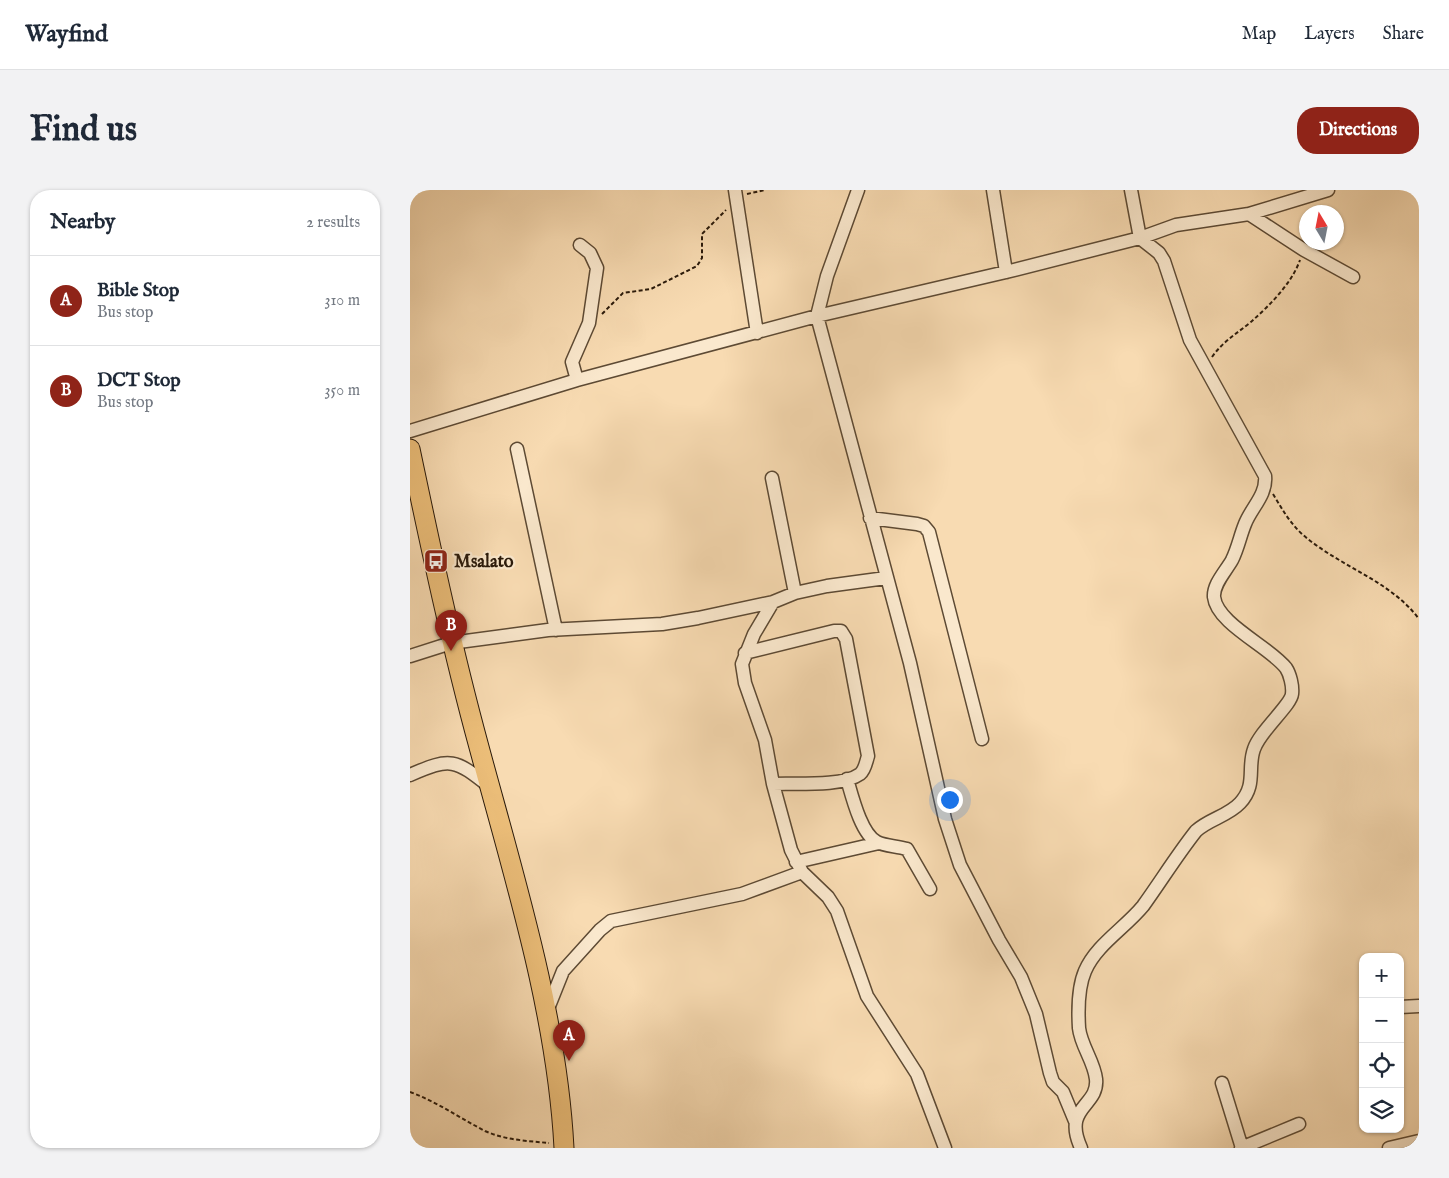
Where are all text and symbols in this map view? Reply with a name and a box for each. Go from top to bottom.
text: Wayfind [25,19,108,50]
text: Map [1242,23,1276,46]
text: Layers [1304,23,1355,46]
text: Share [1383,23,1424,46]
button: Directions [1297,107,1419,154]
text: Find us [30,108,137,153]
north arrow [1299,205,1344,250]
text: Nearby [50,209,115,236]
text: 2 results [306,213,360,233]
text: Bible Stop [97,279,179,303]
text: A [61,291,71,311]
text: 310 m [324,291,360,311]
text: Bus stop [97,303,153,323]
text: DCT Stop [97,369,181,393]
text: B [61,381,71,401]
text: 350 m [325,381,360,401]
text: Bus stop [97,393,153,413]
bus stop icon: Msalato [423,548,449,574]
place label: Msalato [454,551,514,574]
pin: B [435,610,467,651]
your location [937,787,963,813]
map controls [1359,953,1404,1133]
button: + [1359,953,1404,998]
button: − [1359,998,1404,1043]
pin: A [553,1020,585,1061]
button: locate [1359,1043,1404,1088]
button: layers [1359,1088,1404,1133]

